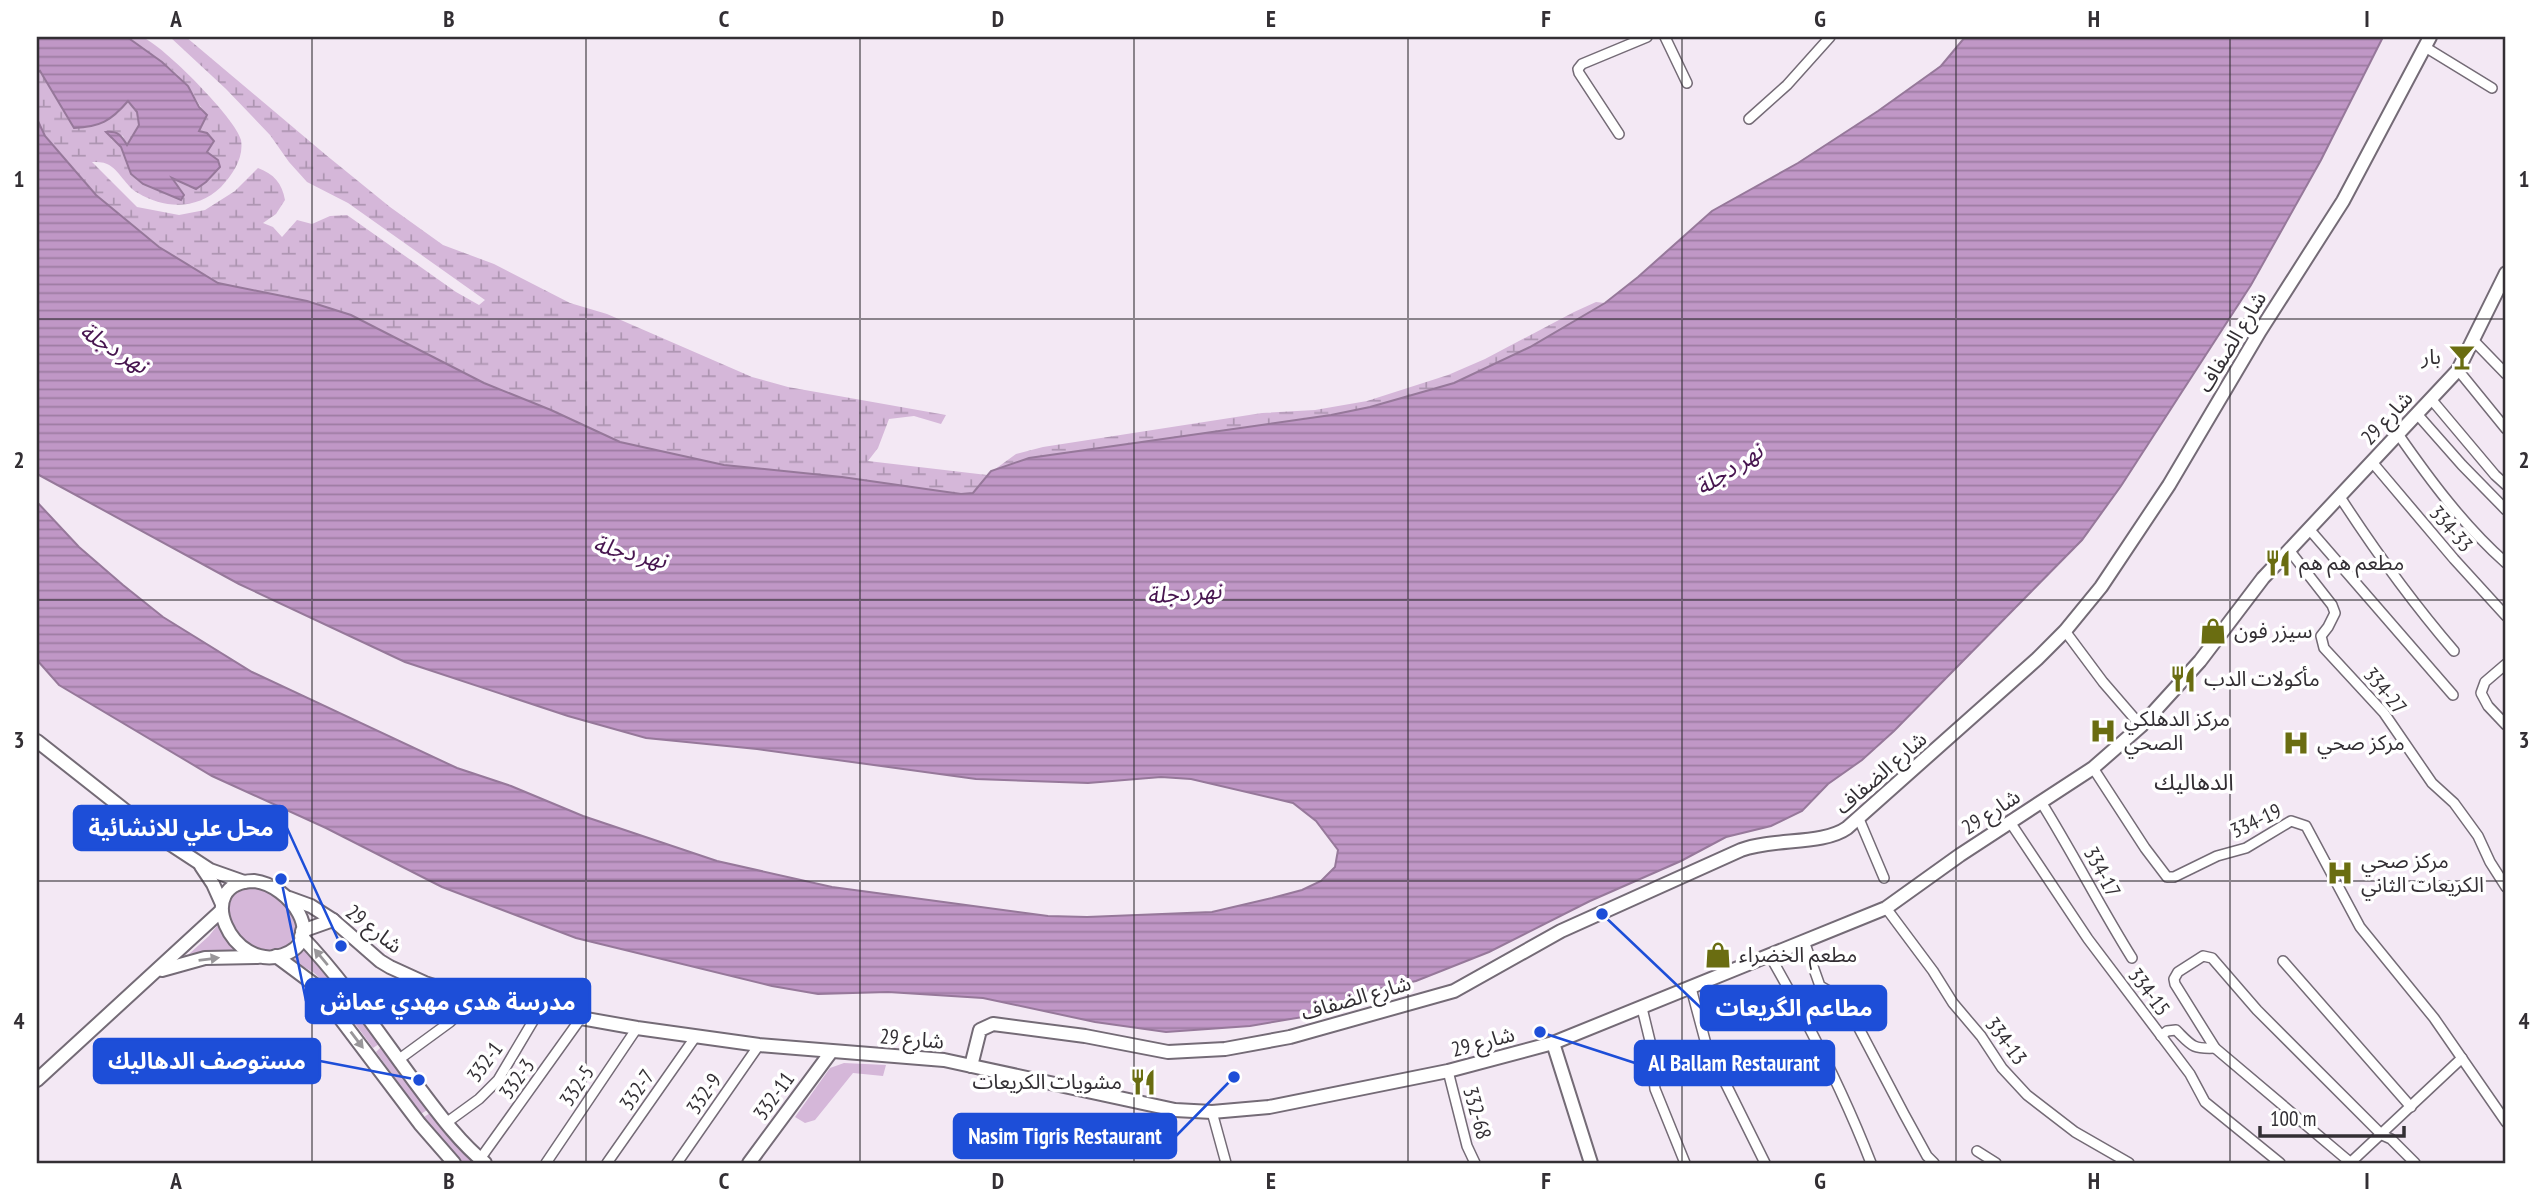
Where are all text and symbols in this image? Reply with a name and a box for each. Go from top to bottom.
text: A [169,4,182,33]
text: B [443,4,455,33]
text: C [719,4,730,33]
text: D [992,4,1004,33]
text: E [1266,4,1276,33]
text: F [1541,4,1551,33]
text: G [1814,4,1826,33]
text: H [2088,4,2100,33]
text: I [2364,4,2370,33]
text: 1 [14,164,25,193]
text: 1 [2519,164,2530,193]
street label: شارع الضفاف [2191,286,2274,398]
water label: نهر دجلة [75,316,155,381]
bar icon: بار [2447,342,2477,372]
place label: بار [2421,343,2441,370]
street label: شارع 29 [2355,385,2420,452]
water label: نهر دجلة [1690,435,1770,501]
text: 2 [14,445,25,474]
text: 2 [2519,445,2530,474]
street label: 334-33 [2424,500,2479,558]
water label: نهر دجلة [590,528,672,575]
restaurant icon: مطعم هم هم [2263,548,2293,578]
place label: مطعم هم هم [2299,549,2404,578]
water label: نهر دجلة [1146,575,1224,610]
shop icon: سيزر فون [2198,616,2228,646]
place label: سيزر فون [2234,617,2312,644]
street label: 334-27 [2358,662,2413,720]
restaurant icon: مأكولات الدب [2168,664,2198,694]
place label: مأكولات الدب [2204,665,2320,692]
place label: مركز الدهلكي الصحي [2124,705,2230,759]
hospital icon: مركز الدهلكي الصحي [2088,716,2118,746]
text: 3 [14,725,25,754]
street label: شارع الضفاف [1829,725,1933,821]
text: 3 [2519,725,2530,754]
hospital icon: مركز صحي [2281,728,2311,758]
place label: مركز صحي [2317,729,2405,759]
district label: الدهاليك [2154,767,2234,796]
street label: شارع 29 [1956,783,2026,842]
street label: 334-19 [2226,797,2286,844]
callout: محل علي للانشائية [74,806,287,850]
text: محل علي للانشائية [88,813,274,846]
street label: 334-17 [2078,842,2127,902]
place label: مركز صحي الكريعات الثاني [2361,847,2484,901]
hospital icon: مركز صحي الكريعات الثاني [2325,858,2355,888]
street label: شارع 29 [339,898,408,961]
shop icon: مطعم الخضراء [1703,940,1733,970]
place label: مطعم الخضراء [1739,941,1857,970]
one-way arrow [313,948,329,966]
one-way arrow [198,953,220,964]
street label: 334-15 [2123,962,2176,1021]
street label: شارع الضفاف [1298,969,1414,1028]
callout: مدرسة هدى مهدي عماش [306,979,590,1023]
callout: مطاعم الگريعات [1701,986,1886,1030]
text: مدرسة هدى مهدي عماش [320,987,576,1020]
text: مطاعم الگريعات [1715,993,1873,1025]
text: 4 [14,1006,25,1035]
text: 4 [2519,1006,2530,1035]
street label: 334-13 [1980,1011,2033,1070]
street label: شارع 29 [1448,1020,1518,1065]
street label: شارع 29 [879,1022,945,1057]
one-way arrow [350,1030,365,1048]
street label: 332-1 [461,1036,509,1087]
callout: مستوصف الدهاليك [94,1039,320,1083]
callout: Al Ballam Restaurant [1635,1041,1834,1085]
text: مستوصف الدهاليك [108,1046,306,1075]
text: Al Ballam Restaurant [1647,1048,1820,1077]
street label: 332-3 [493,1053,540,1104]
street label: 332-5 [553,1060,600,1111]
street label: 332-7 [613,1064,660,1115]
street label: 332-11 [747,1066,800,1125]
restaurant icon: مشويات الكريعات [1128,1067,1158,1097]
street label: 332-9 [680,1068,727,1119]
place label: مشويات الكريعات [973,1068,1122,1095]
street label: 332-68 [1457,1083,1498,1142]
scale bar [2260,1095,2403,1139]
text: 100 m [2270,1105,2316,1132]
callout: Nasim Tigris Restaurant [954,1114,1176,1158]
text: Nasim Tigris Restaurant [968,1121,1162,1150]
text: A [169,1166,182,1195]
text: B [443,1166,455,1195]
text: C [719,1166,730,1195]
text: D [992,1166,1004,1195]
text: E [1266,1166,1276,1195]
text: F [1541,1166,1551,1195]
text: G [1814,1166,1826,1195]
text: H [2088,1166,2100,1195]
text: I [2364,1166,2370,1195]

